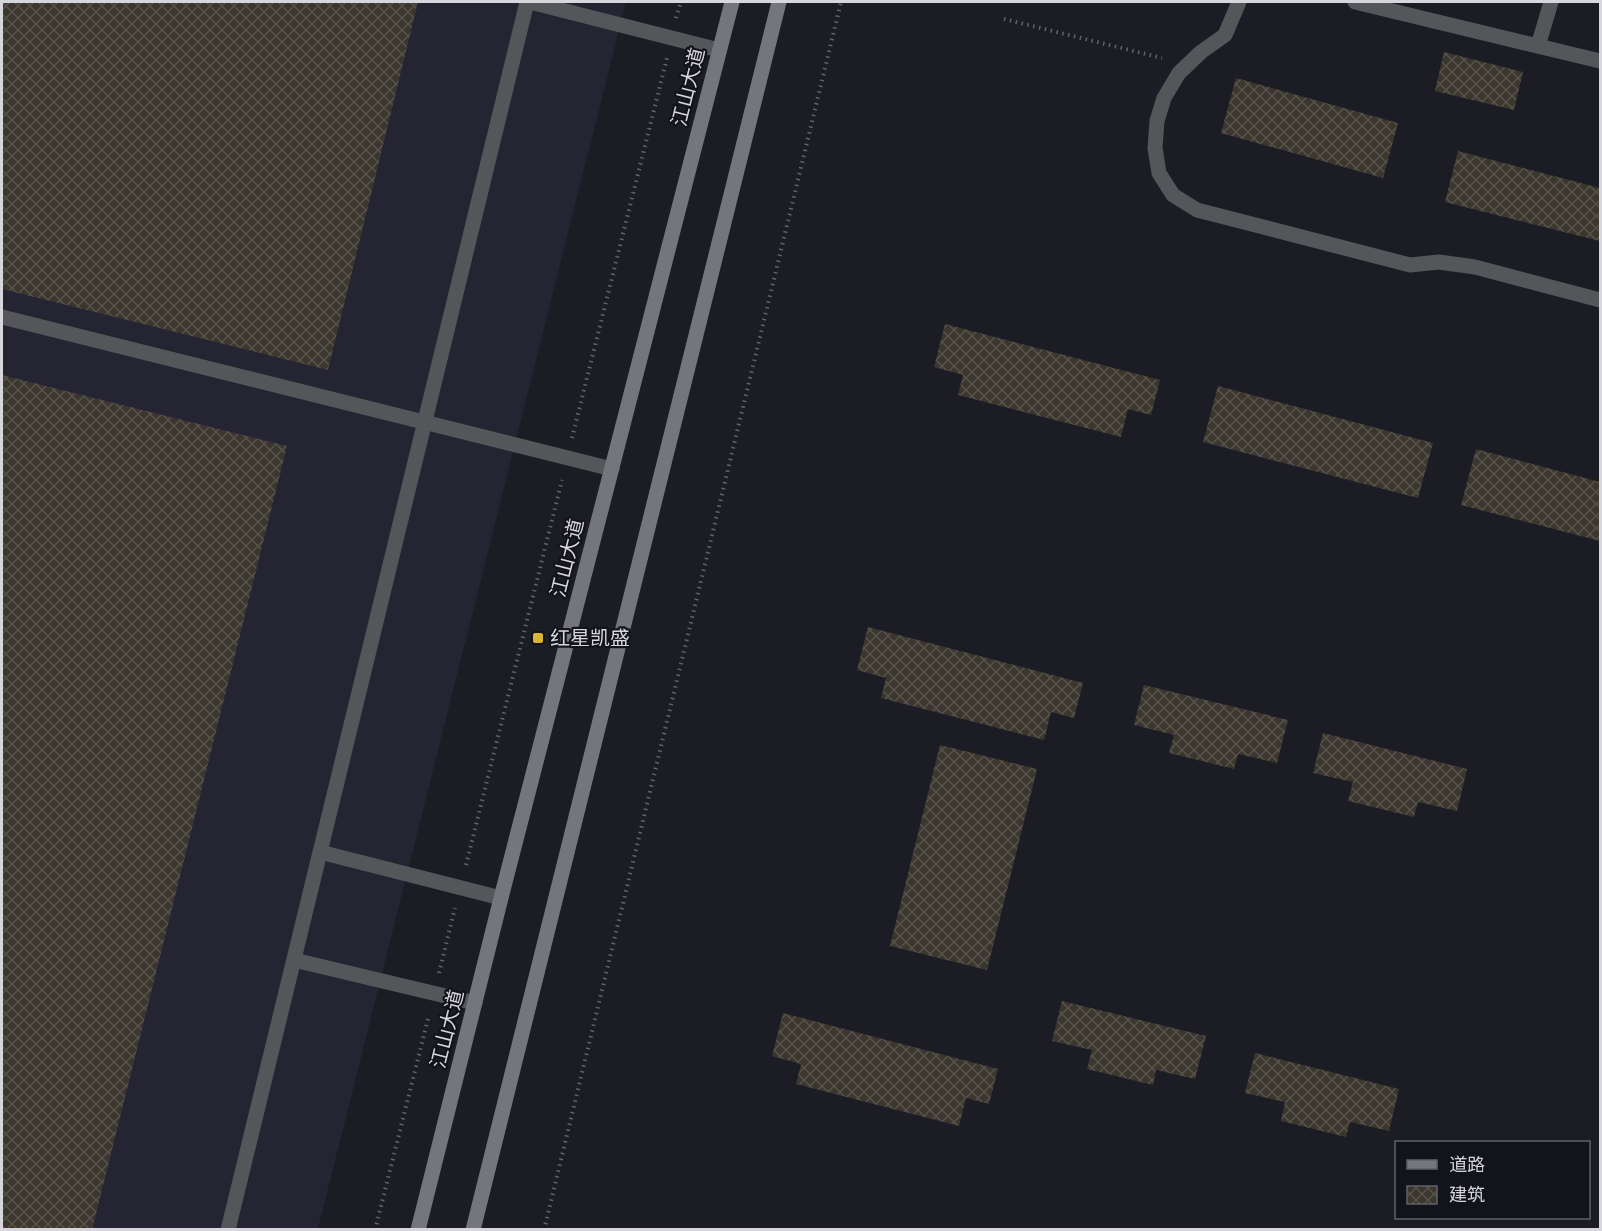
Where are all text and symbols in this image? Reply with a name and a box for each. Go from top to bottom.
street label: 江山大道 [665,45,710,129]
street label: 江山大道 [544,516,589,600]
place label: 红星凯盛 [550,624,630,651]
marker: 红星凯盛 [531,631,545,645]
street label: 江山大道 [424,987,469,1071]
legend [1395,1141,1590,1219]
text: 道路 [1449,1152,1485,1176]
text: 建筑 [1449,1182,1485,1206]

